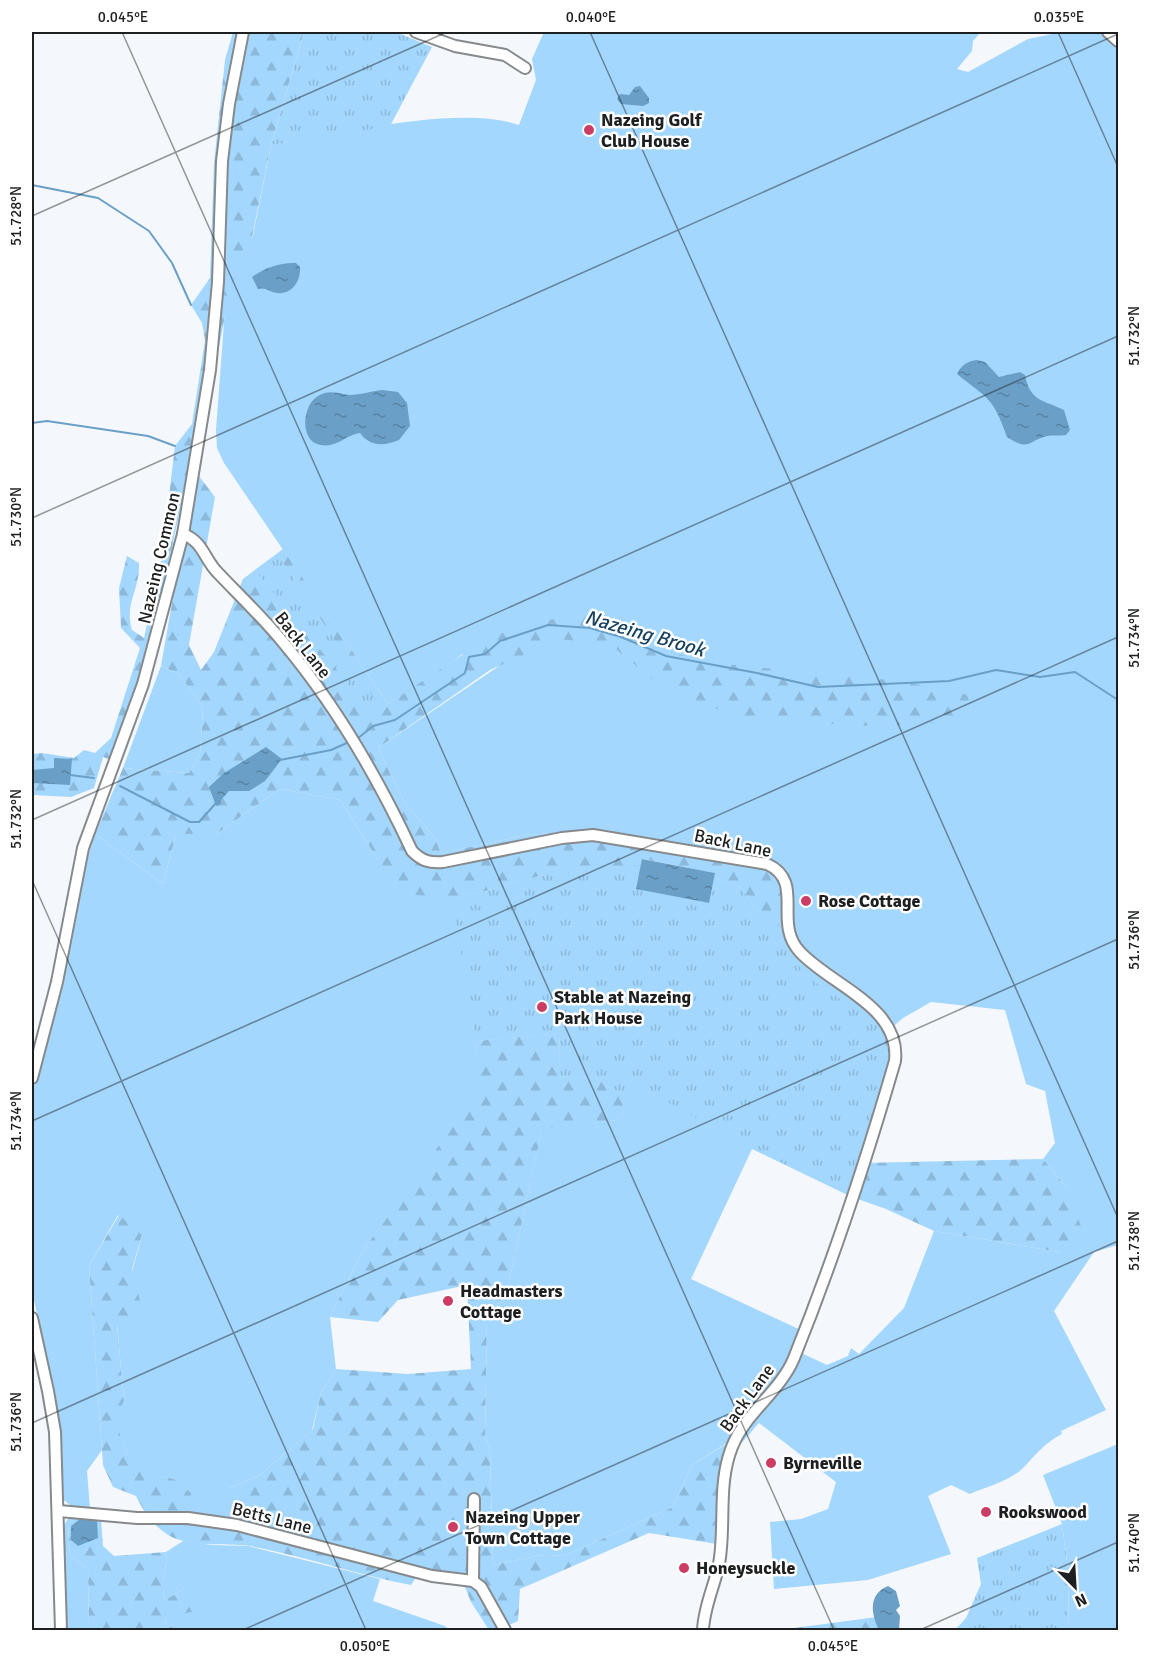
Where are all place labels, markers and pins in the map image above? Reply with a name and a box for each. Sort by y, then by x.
place label: Nazeing Golf Club House [601,109,703,152]
marker: Nazeing Golf Club House [582,123,596,137]
place label: Rose Cottage [818,890,921,912]
marker: Rose Cottage [799,894,813,908]
place label: Stable at Nazeing Park House [554,986,692,1029]
marker: Stable at Nazeing Park House [535,1000,549,1014]
place label: Headmasters Cottage [460,1280,563,1323]
marker: Headmasters Cottage [441,1294,455,1308]
place label: Byrneville [783,1452,862,1474]
marker: Byrneville [764,1456,778,1470]
place label: Rookswood [998,1501,1087,1523]
marker: Rookswood [979,1505,993,1519]
place label: Nazeing Upper Town Cottage [465,1506,581,1549]
marker: Nazeing Upper Town Cottage [446,1520,460,1534]
place label: Honeysuckle [696,1557,795,1579]
marker: Honeysuckle [677,1561,691,1575]

